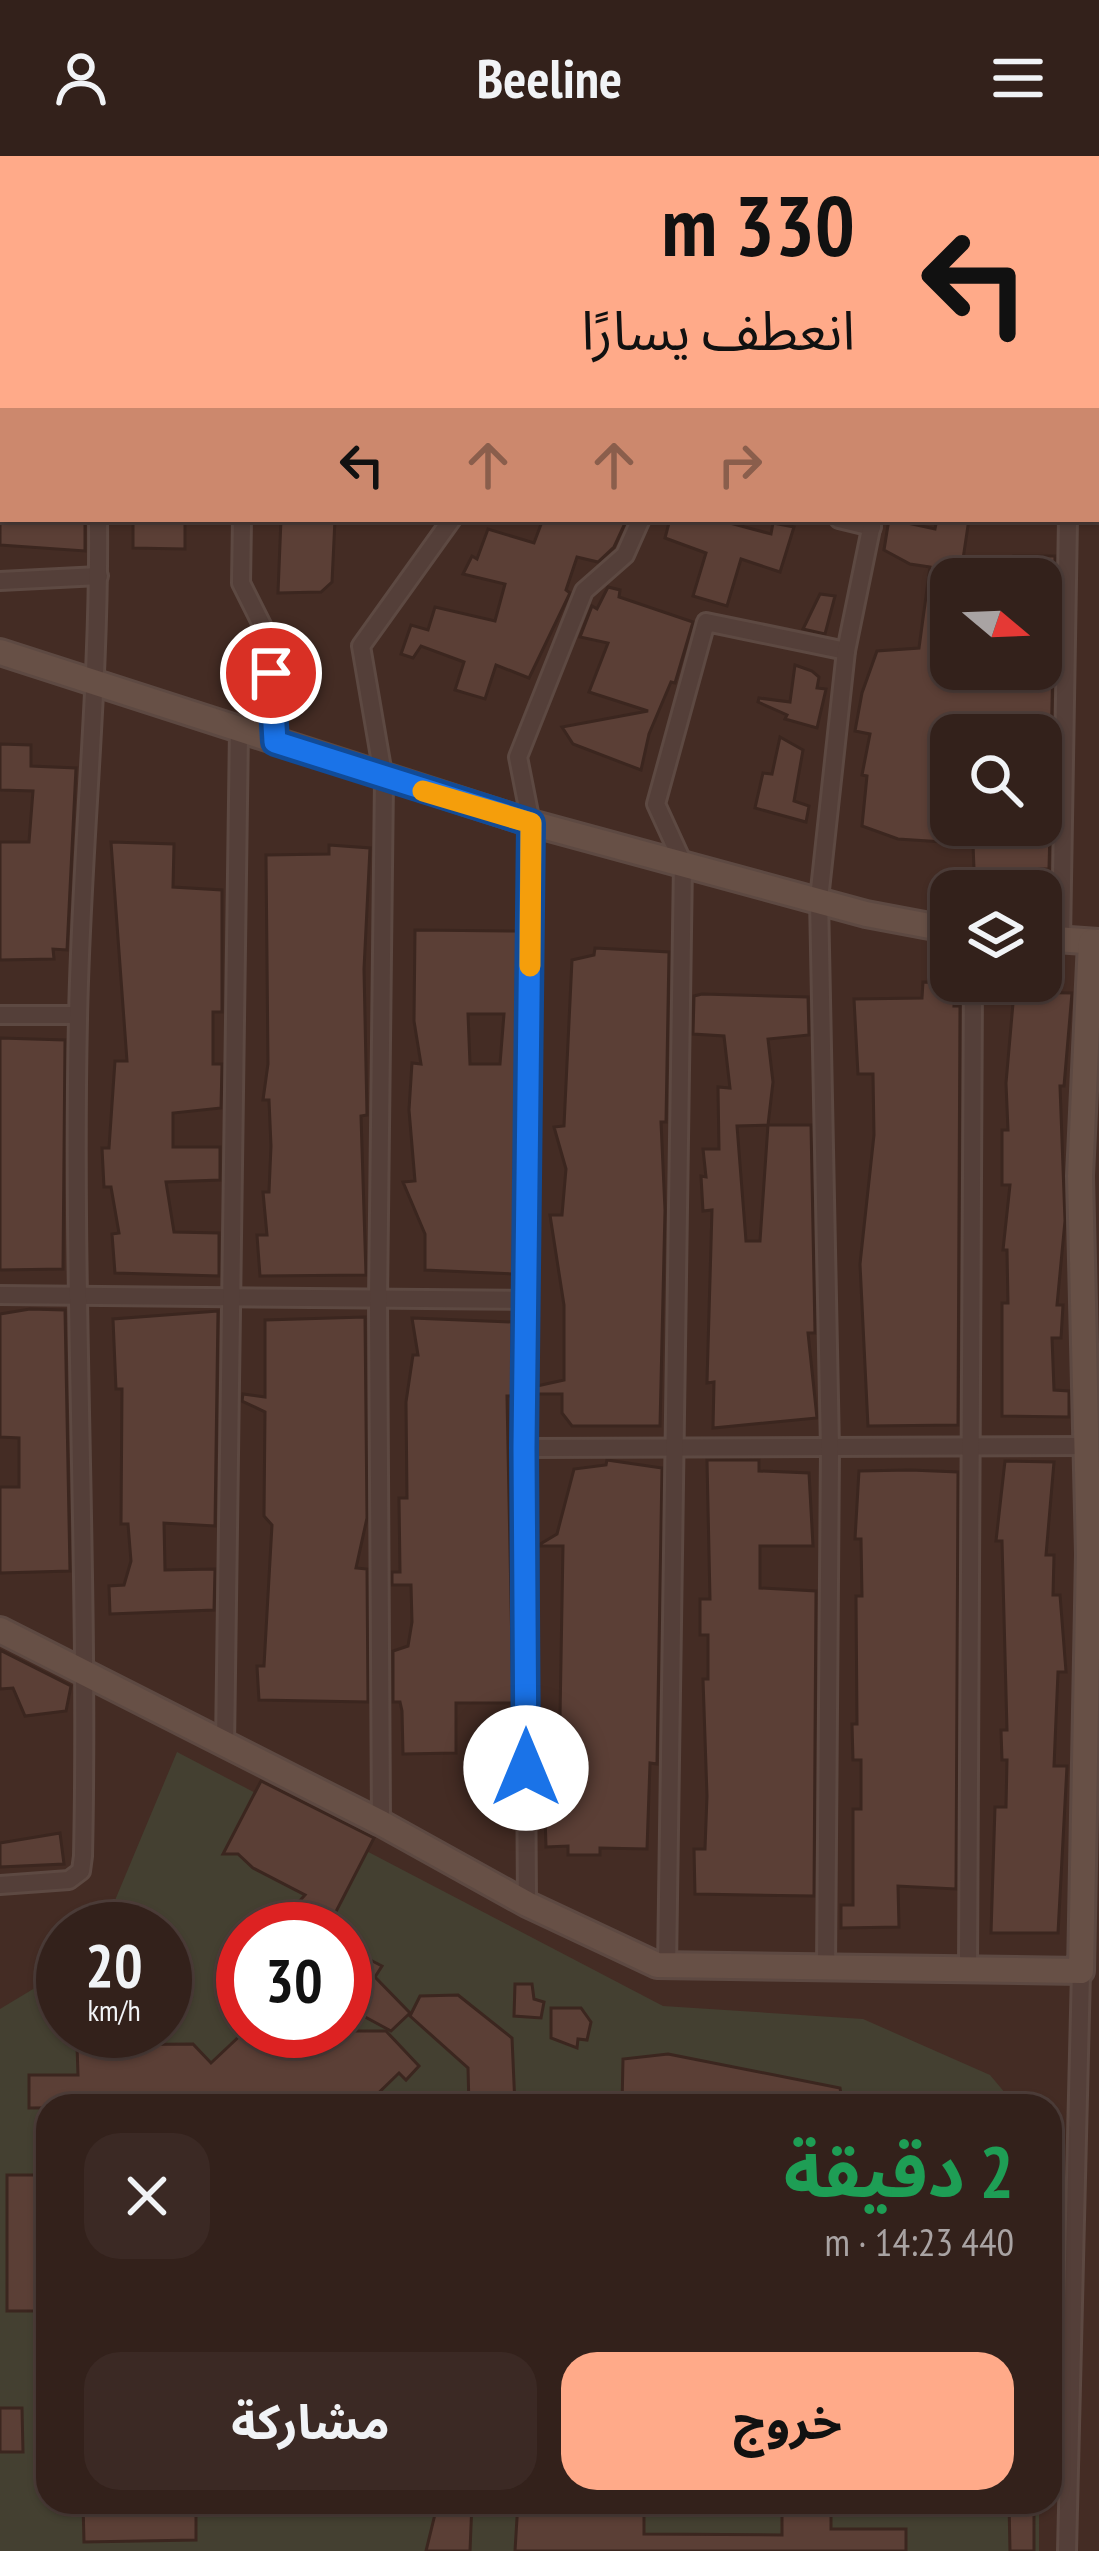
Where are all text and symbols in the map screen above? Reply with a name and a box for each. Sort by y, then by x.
text: Beeline [477,43,622,113]
icon: person [48,45,114,111]
icon: menu [985,45,1051,111]
text: 330 m [662,170,855,279]
icon: left [897,204,1053,360]
text: انعطف يسارًا [581,295,855,365]
icon: left [329,432,395,498]
icon: ahead [455,432,521,498]
icon: ahead [581,432,647,498]
icon: right [707,432,773,498]
north arrow [930,558,1062,690]
map controls [930,558,1062,1002]
pin [220,622,322,724]
icon: arrive [238,640,304,706]
button: search [930,714,1062,846]
button: layers [930,870,1062,1002]
position arrow [463,1705,589,1831]
speed limit sign: 30 [216,1902,372,2058]
text: 20 [85,1926,143,2004]
text: km/h [87,1990,141,2029]
text: 2 دقيقة [784,2124,1014,2217]
button: close [84,2133,210,2259]
text: 440 m · 14:23 [825,2216,1014,2267]
button: مشاركة [84,2352,537,2490]
button: خروج [561,2352,1014,2490]

